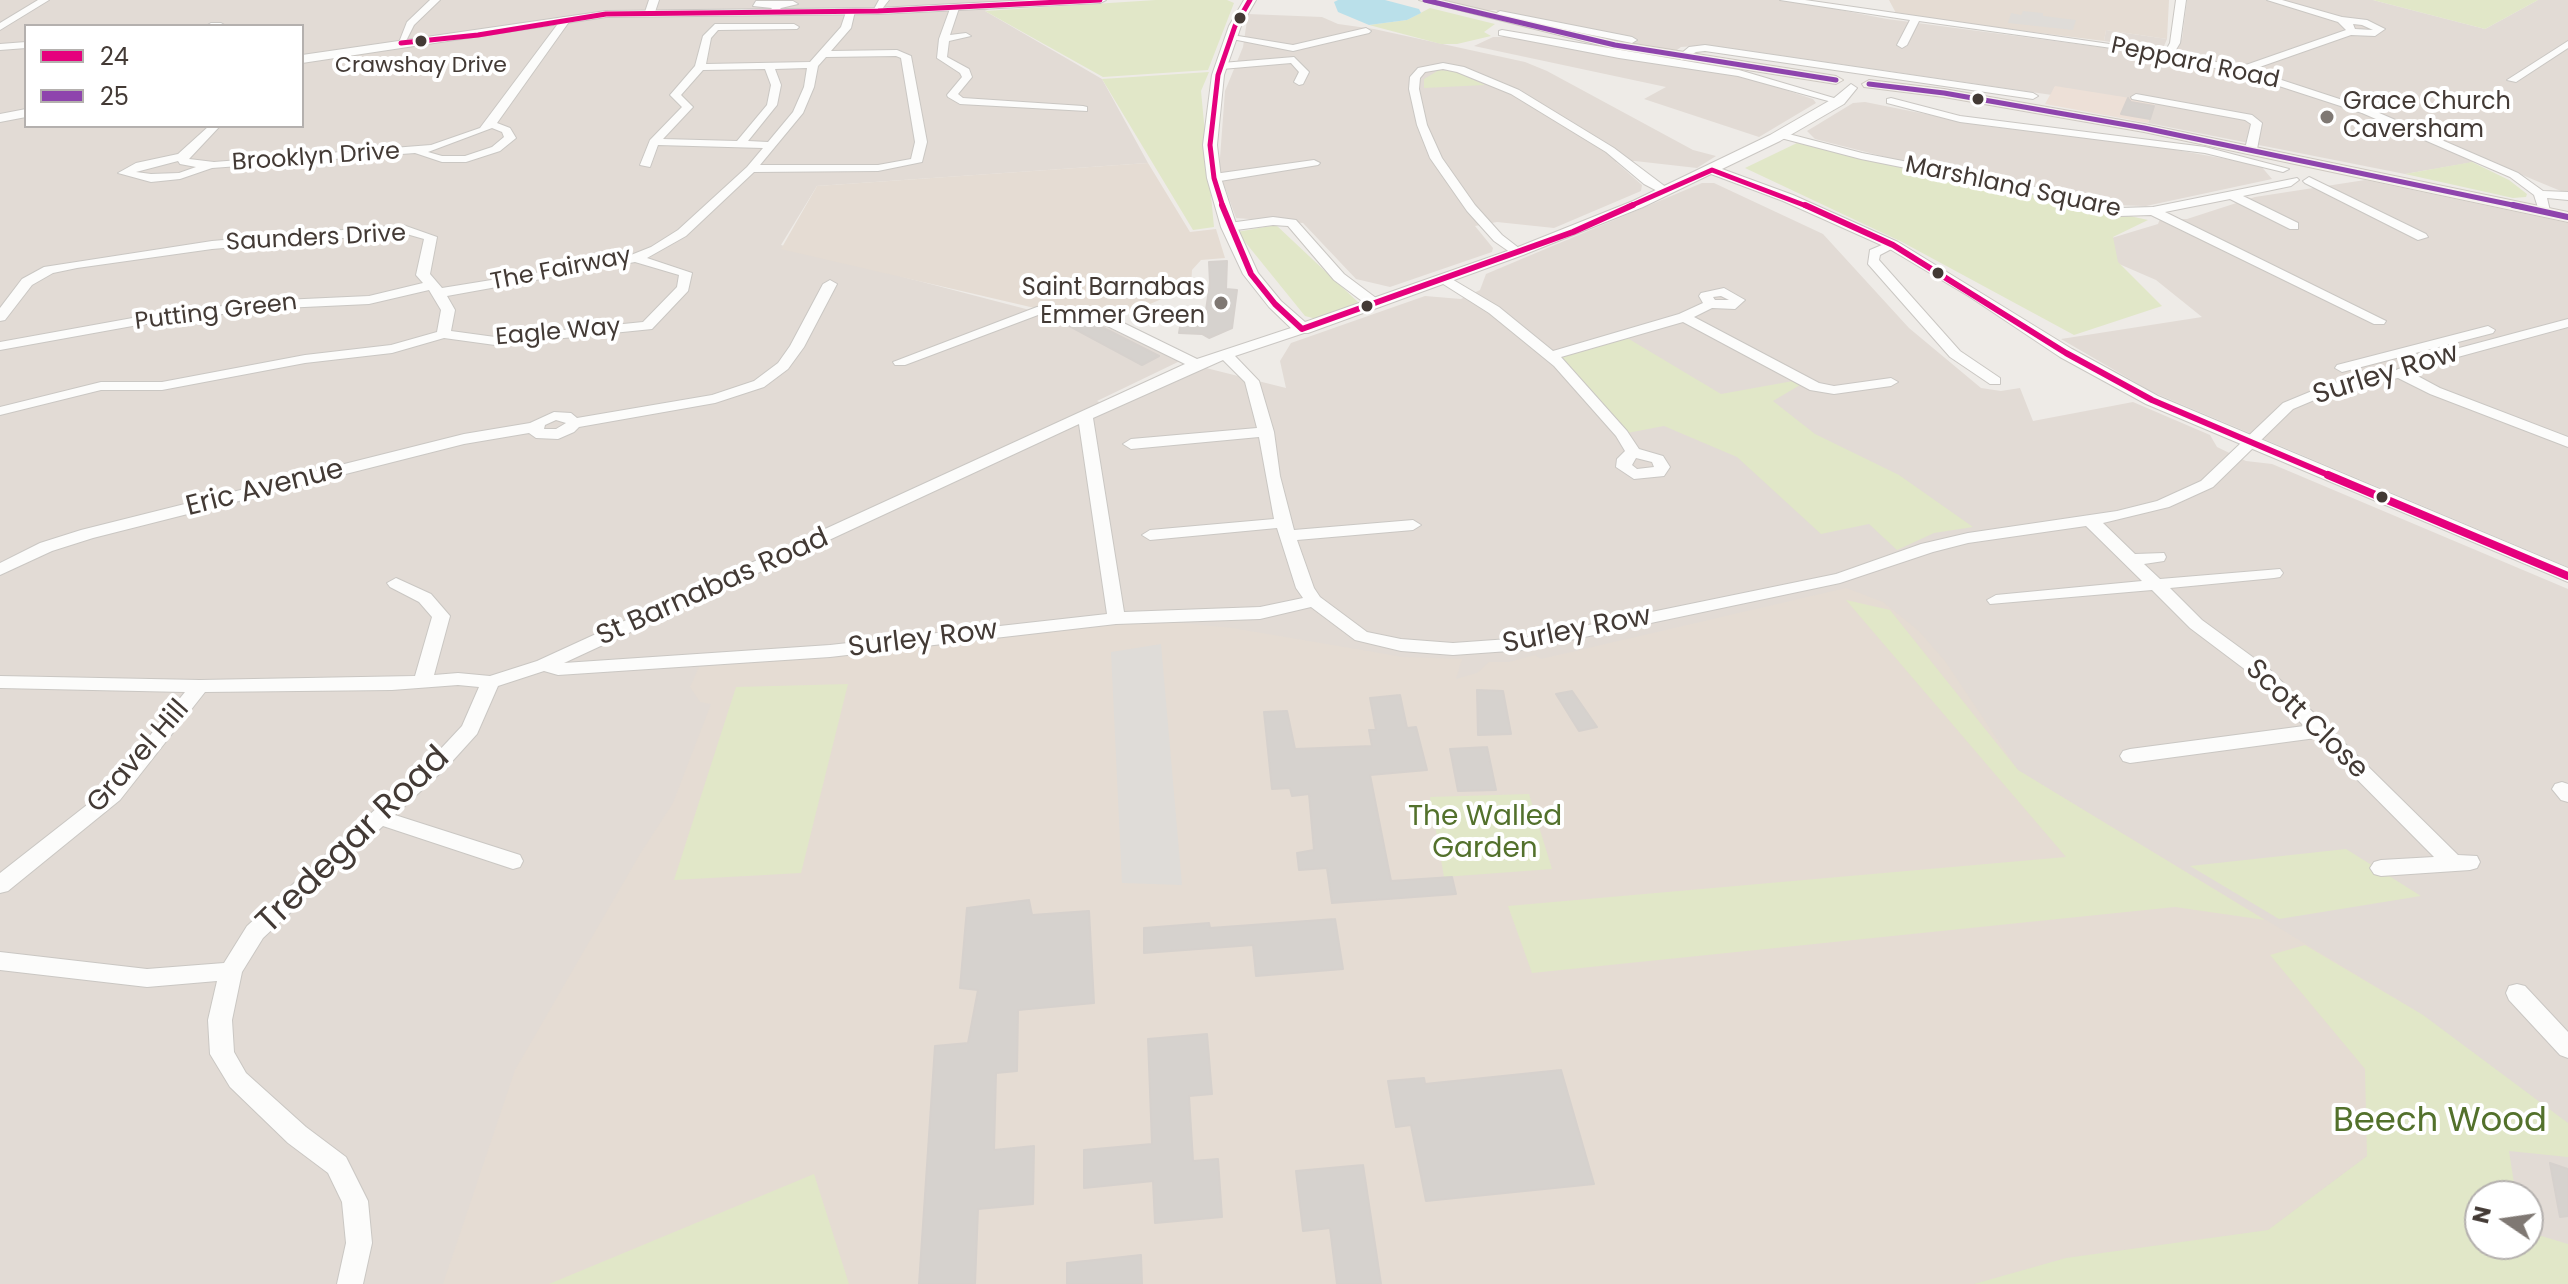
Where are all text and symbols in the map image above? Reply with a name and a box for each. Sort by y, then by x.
unlabelled marker [1232,10,1248,26]
legend [24,24,304,128]
street label: Peppard Road [2108,32,2282,96]
marker: Crawshay Drive [413,33,429,49]
text: 24 [100,40,129,73]
place label: Crawshay Drive [335,53,507,79]
text: 25 [100,80,129,113]
place label: Grace Church Caversham [2343,89,2511,145]
unlabelled marker [1970,91,1986,107]
marker: Grace Church Caversham [2318,108,2336,126]
street label: Brooklyn Drive [231,138,401,178]
street label: Marshland Square [1903,151,2123,225]
street label: Saunders Drive [225,220,407,258]
street label: The Fairway [488,242,634,298]
unlabelled marker [1930,265,1946,281]
place label: Saint Barnabas Emmer Green [1022,275,1205,331]
street label: Putting Green [133,289,299,337]
marker: Saint Barnabas Emmer Green [1212,294,1230,312]
unlabelled marker [1359,298,1375,314]
street label: Eagle Way [494,313,622,353]
street label: Surley Row [2309,337,2463,413]
street label: Eric Avenue [183,453,347,525]
unlabelled marker [2374,489,2390,505]
street label: St Barnabas Road [592,522,834,654]
street label: Surley Row [1500,600,1654,662]
street label: Surley Row [846,614,1000,666]
street label: Scott Close [2238,653,2374,787]
street label: Gravel Hill [81,694,197,820]
street label: Tredegar Road [249,739,459,943]
park label: The Walled Garden [1408,801,1562,867]
park label: Beech Wood [2333,1102,2547,1142]
north arrow [2464,1180,2544,1260]
text: N [2465,1203,2499,1226]

